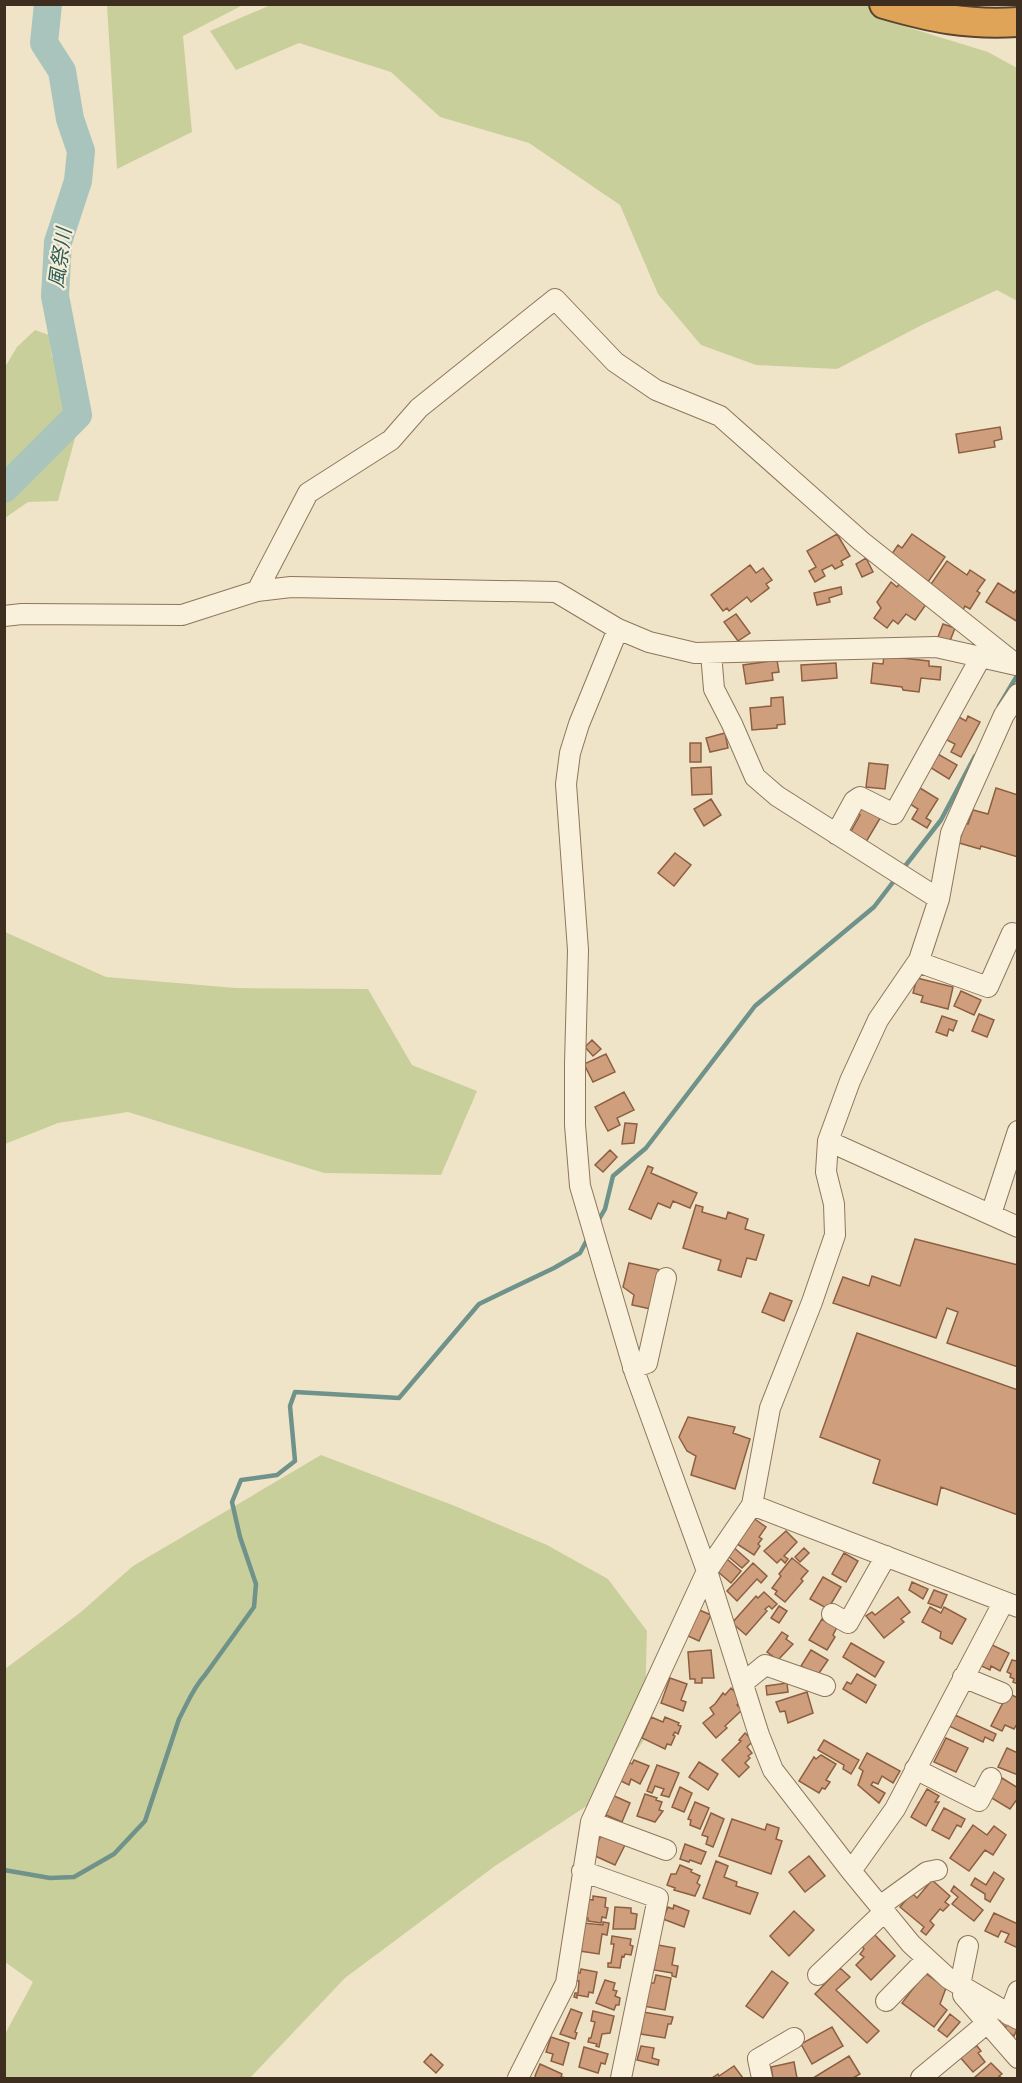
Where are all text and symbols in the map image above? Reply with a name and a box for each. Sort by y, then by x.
water label: 風祭川 [44,225,76,289]

